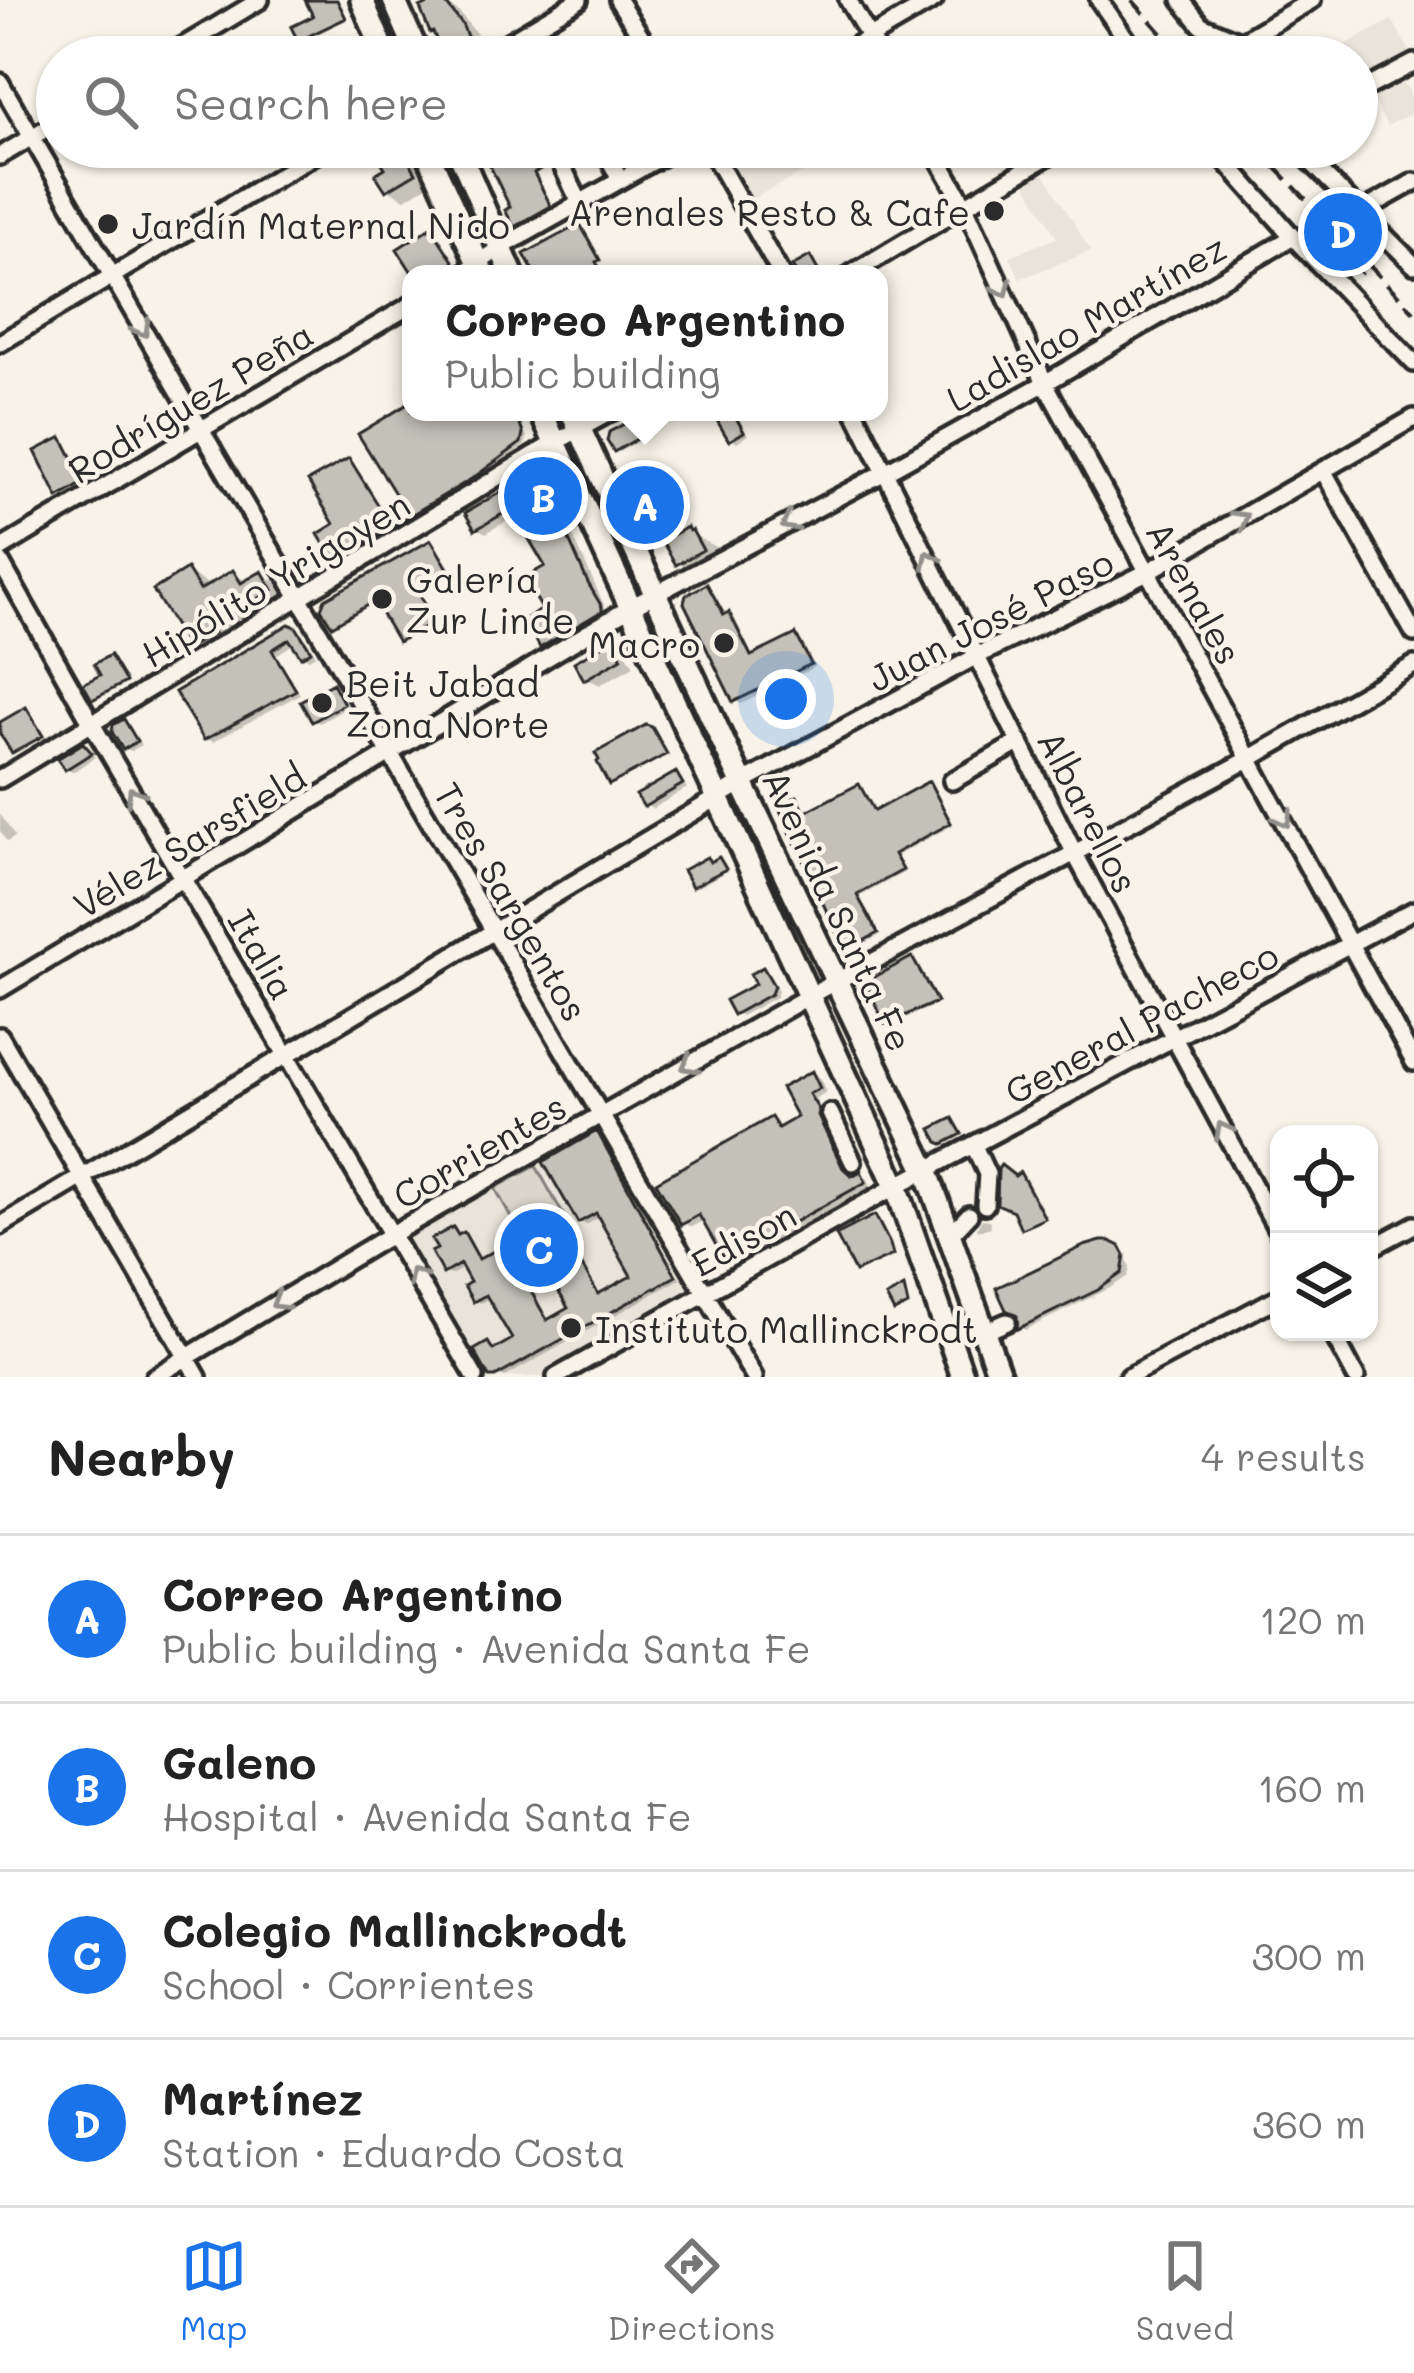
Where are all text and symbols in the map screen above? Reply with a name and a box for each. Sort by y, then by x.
search box [36,36,1378,168]
icon: search [78,69,144,135]
text: Search here [174,73,448,131]
pin: D [1304,187,1382,277]
place label: Arenales Resto & Cafe [569,188,970,235]
marker: Arenales Resto & Cafe [981,198,1007,224]
place label: Jardín Maternal Nido [132,201,510,248]
marker: Jardín Maternal Nido [95,211,121,237]
street label: Ladislao Martínez [938,223,1234,421]
popup [402,265,888,421]
one-way arrow [988,277,1012,298]
text: Correo Argentino [445,289,845,347]
street label: Rodríguez Peña [59,309,321,493]
one-way arrow [128,316,151,338]
text: Public building [445,347,721,398]
pin: B [504,451,582,541]
pin: A [606,460,684,550]
street label: Hipólito Yrigoyen [132,479,418,678]
one-way arrow [781,509,802,532]
one-way arrow [1228,510,1250,533]
street label: Arenales [1137,512,1253,672]
street label: Juan José Paso [859,537,1121,701]
one-way arrow [920,550,944,571]
place label: Galería Zur Linde [406,555,575,643]
marker: Galería Zur Linde [369,586,395,612]
place label: Macro [588,620,700,667]
marker: Macro [711,630,737,656]
place label: Beit Jabad Zona Norte [346,659,550,747]
your location [756,669,816,729]
marker: Beit Jabad Zona Norte [309,690,335,716]
street label: Albarellos [1028,722,1150,900]
street label: Vélez Sarsfield [64,752,314,928]
street label: Avenida Santa Fe [753,762,925,1058]
street label: Tres Sargentos [425,773,599,1029]
one-way arrow [125,786,148,808]
one-way arrow [1269,807,1292,829]
street label: Italia [219,900,307,1008]
street label: General Pacheco [996,930,1286,1114]
one-way arrow [680,1050,702,1073]
street label: Corrientes [384,1082,574,1218]
one-way arrow [1214,1121,1237,1142]
map controls [1270,1125,1378,1341]
button: locate [1270,1125,1378,1233]
street label: Edison [682,1190,804,1286]
pin: C [500,1203,578,1293]
button: layers [1270,1233,1378,1341]
one-way arrow [408,1267,430,1289]
one-way arrow [270,1288,292,1310]
place label: Instituto Mallinckrodt [595,1305,978,1352]
marker: Instituto Mallinckrodt [558,1315,584,1341]
text: Nearby [48,1422,235,1489]
text: 4 results [1201,1430,1366,1481]
text: Correo Argentino [162,1564,563,1622]
text: A [73,1593,101,1644]
text: 120 m [1259,1593,1366,1644]
text: Public building · Avenida Santa Fe [162,1622,811,1673]
text: Galeno [162,1732,316,1790]
text: B [74,1761,100,1812]
text: 160 m [1257,1761,1366,1812]
text: Hospital · Avenida Santa Fe [162,1790,692,1841]
text: Colegio Mallinckrodt [162,1900,627,1958]
text: C [73,1929,101,1980]
text: 300 m [1251,1929,1366,1980]
text: School · Corrientes [162,1958,535,2009]
text: Martínez [162,2068,363,2126]
text: D [73,2097,101,2148]
text: 360 m [1252,2097,1366,2148]
text: Station · Eduardo Costa [162,2126,625,2177]
tab: Map [180,2233,247,2348]
tab: Directions [608,2233,775,2348]
tab: Saved [1136,2233,1234,2348]

